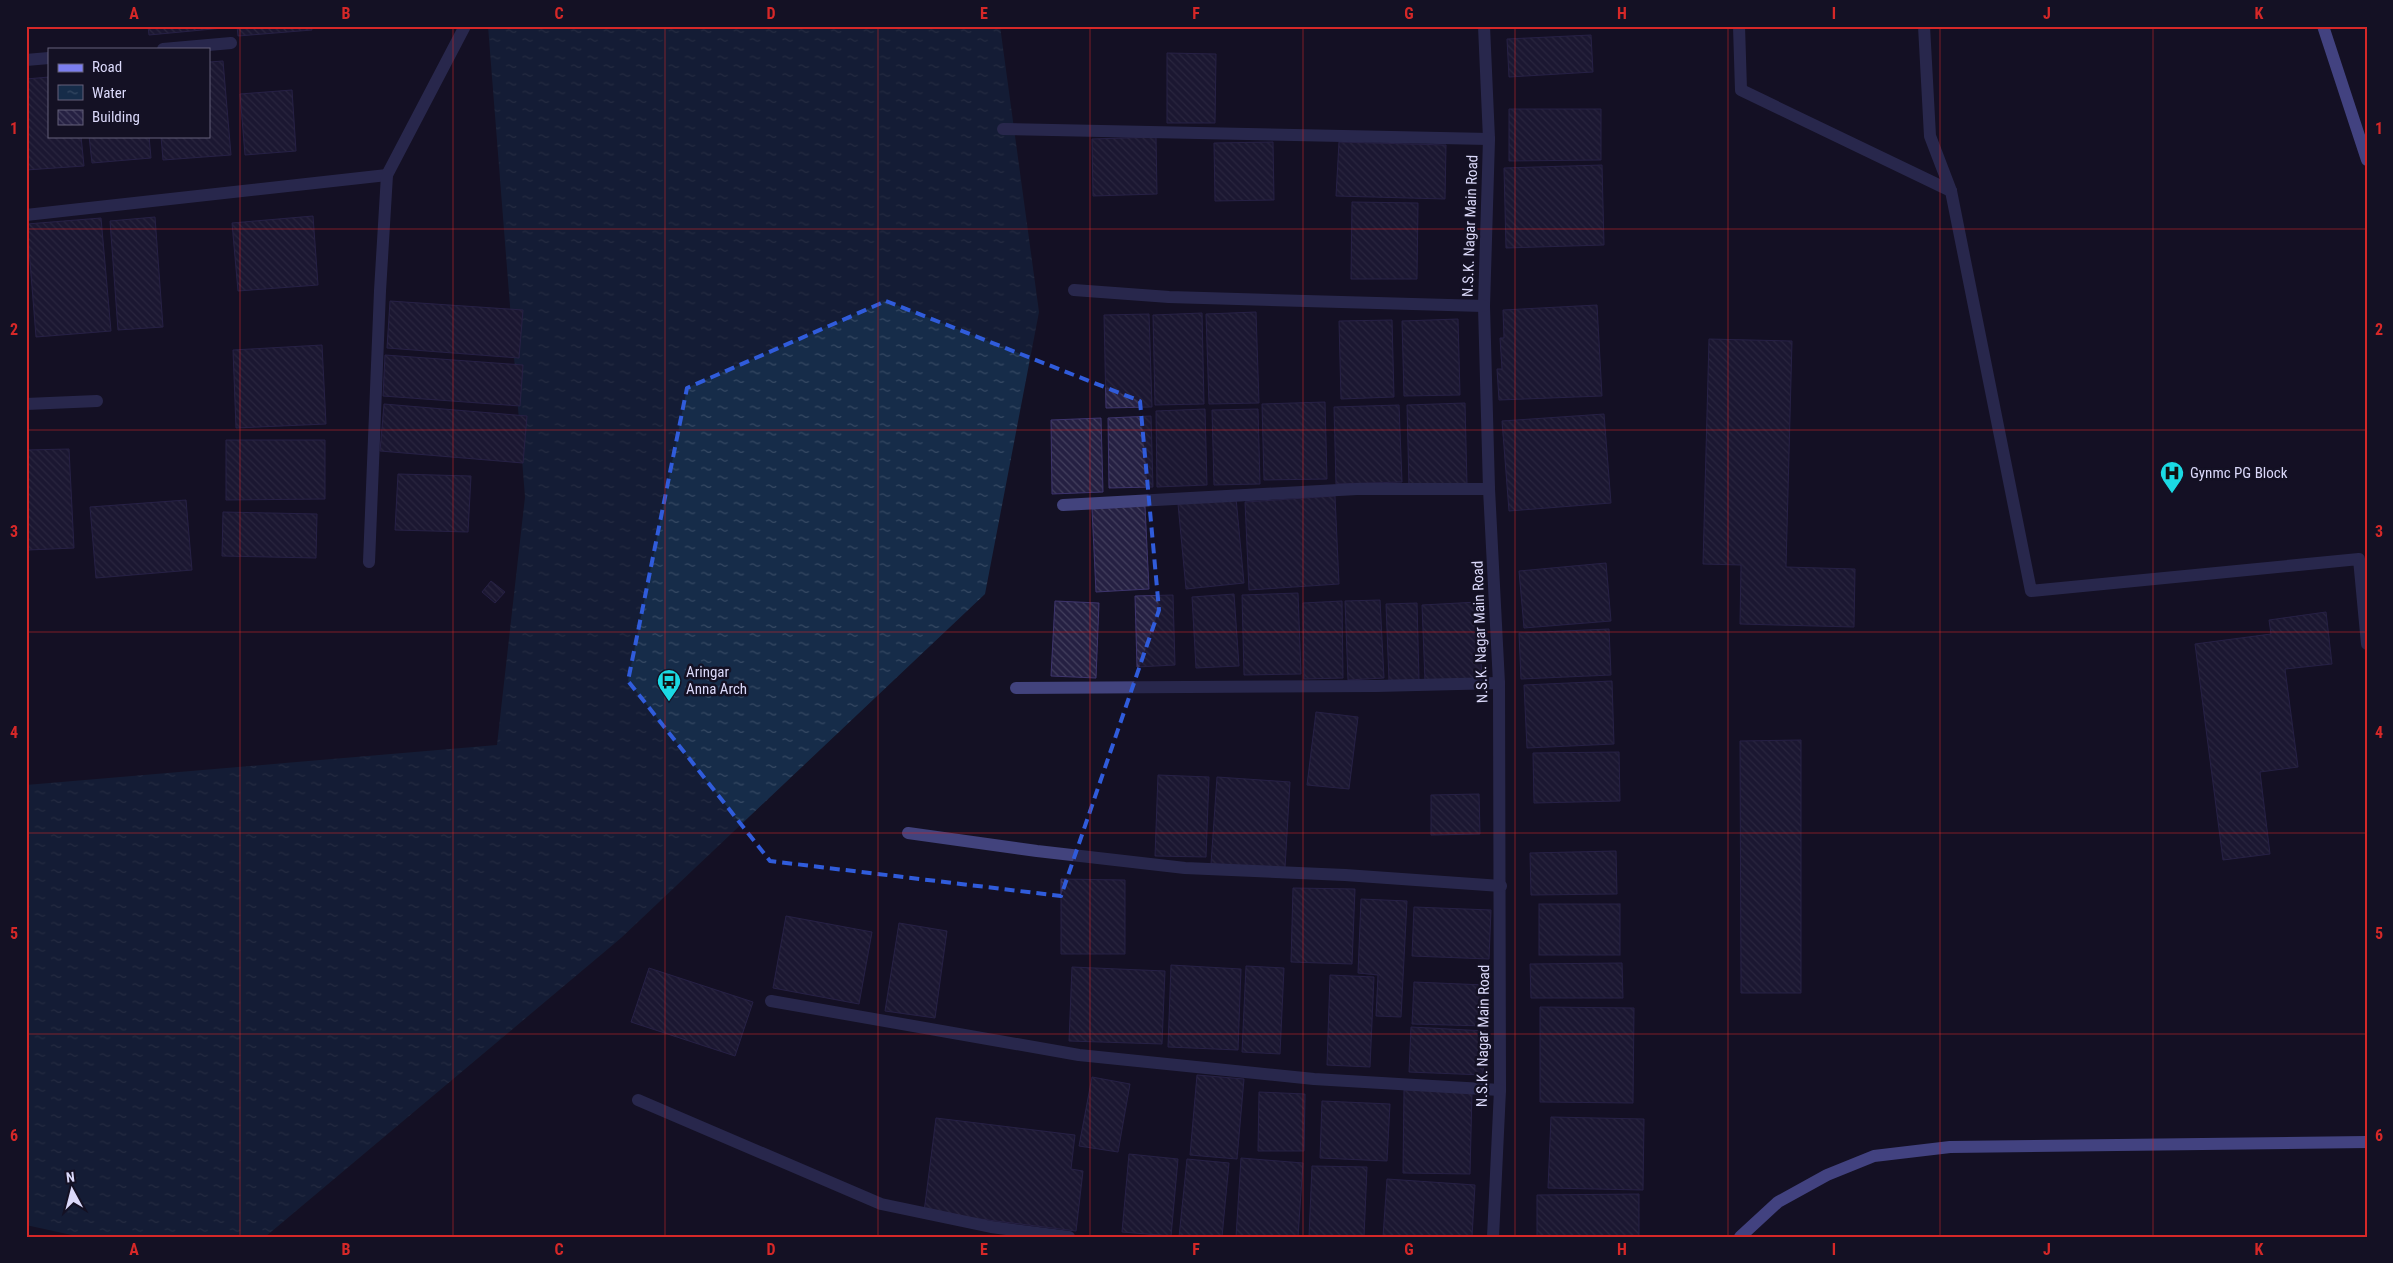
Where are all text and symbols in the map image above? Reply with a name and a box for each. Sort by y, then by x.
text: A [129,4,139,23]
text: B [342,4,351,23]
text: C [554,4,564,23]
text: D [766,4,776,23]
text: E [980,4,988,23]
text: F [1192,4,1200,23]
text: G [1404,4,1414,23]
text: H [1617,4,1627,23]
text: I [1832,4,1836,23]
text: J [2043,4,2051,23]
text: K [2255,4,2264,23]
legend [48,48,210,138]
text: Road [92,58,122,76]
text: Water [92,84,127,102]
text: Building [92,108,140,126]
text: 1 [10,119,18,138]
text: 1 [2375,119,2383,138]
street label: N.S.K. Nagar Main Road [1459,155,1481,297]
text: 2 [10,320,18,339]
text: 2 [2375,320,2383,339]
hospital icon: Gynmc PG Block [2159,460,2185,494]
place label: Gynmc PG Block [2190,464,2288,482]
text: 3 [10,522,18,541]
text: 3 [2375,522,2383,541]
street label: N.S.K. Nagar Main Road [1469,561,1491,703]
place label: Aringar Anna Arch [686,663,747,698]
bus stop icon: Aringar Anna Arch [656,668,682,702]
text: 4 [10,723,18,742]
text: 4 [2375,723,2383,742]
text: 5 [10,924,18,943]
text: 5 [2375,924,2383,943]
street label: N.S.K. Nagar Main Road [1473,965,1493,1107]
text: 6 [10,1126,18,1145]
text: 6 [2375,1126,2383,1145]
north arrow [48,1166,98,1216]
text: N [65,1169,76,1186]
text: A [129,1240,139,1259]
text: B [342,1240,351,1259]
text: C [554,1240,564,1259]
text: D [766,1240,776,1259]
text: E [980,1240,988,1259]
text: F [1192,1240,1200,1259]
text: G [1404,1240,1414,1259]
text: H [1617,1240,1627,1259]
text: I [1832,1240,1836,1259]
text: J [2043,1240,2051,1259]
text: K [2255,1240,2264,1259]

